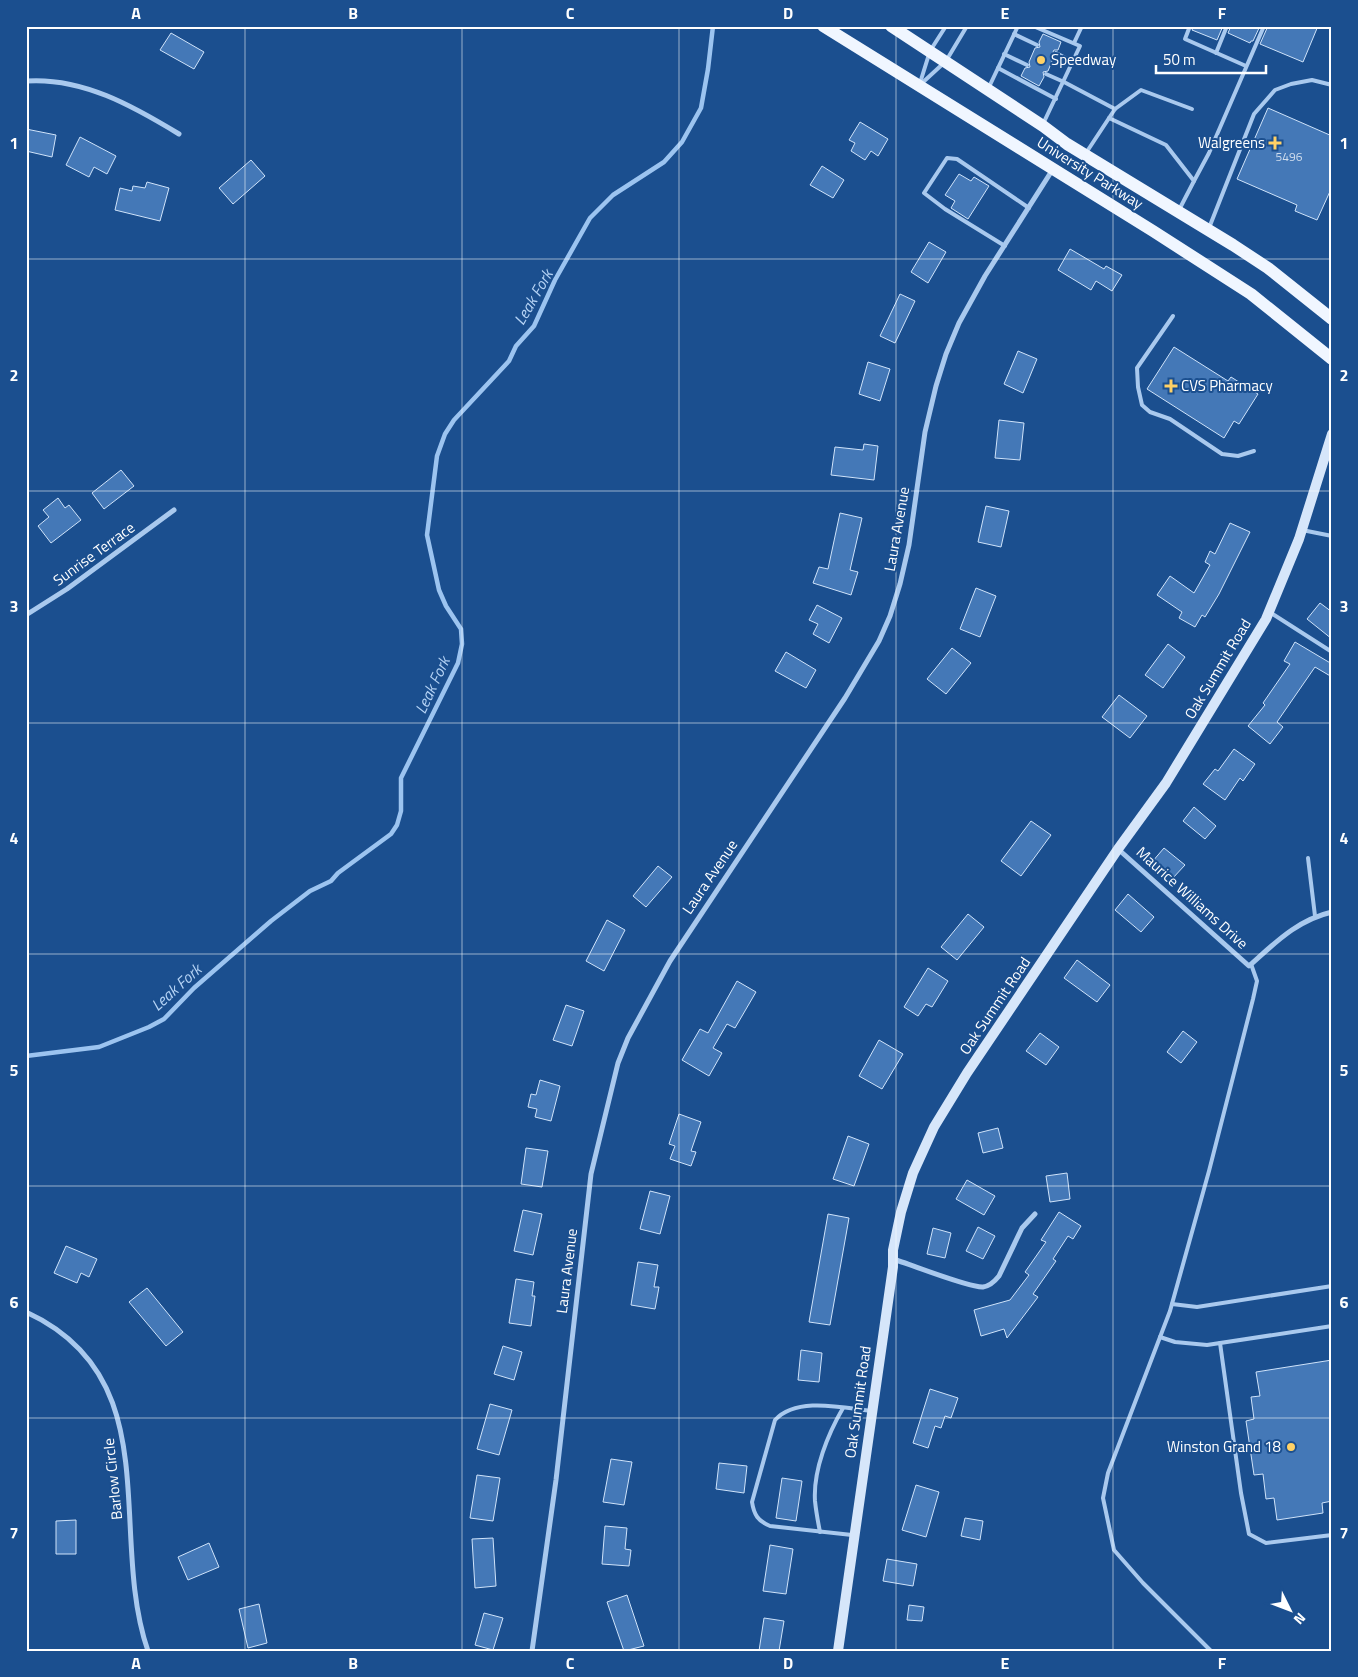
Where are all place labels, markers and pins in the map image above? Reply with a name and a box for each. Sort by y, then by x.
place label: Speedway [1051,48,1116,71]
marker: Speedway [1035,54,1047,66]
place label: Walgreens [1198,131,1265,154]
marker: Walgreens [1269,137,1281,149]
place label: CVS Pharmacy [1181,374,1273,397]
marker: CVS Pharmacy [1165,380,1177,392]
place label: Winston Grand 18 [1167,1435,1281,1458]
marker: Winston Grand 18 [1285,1441,1297,1453]

